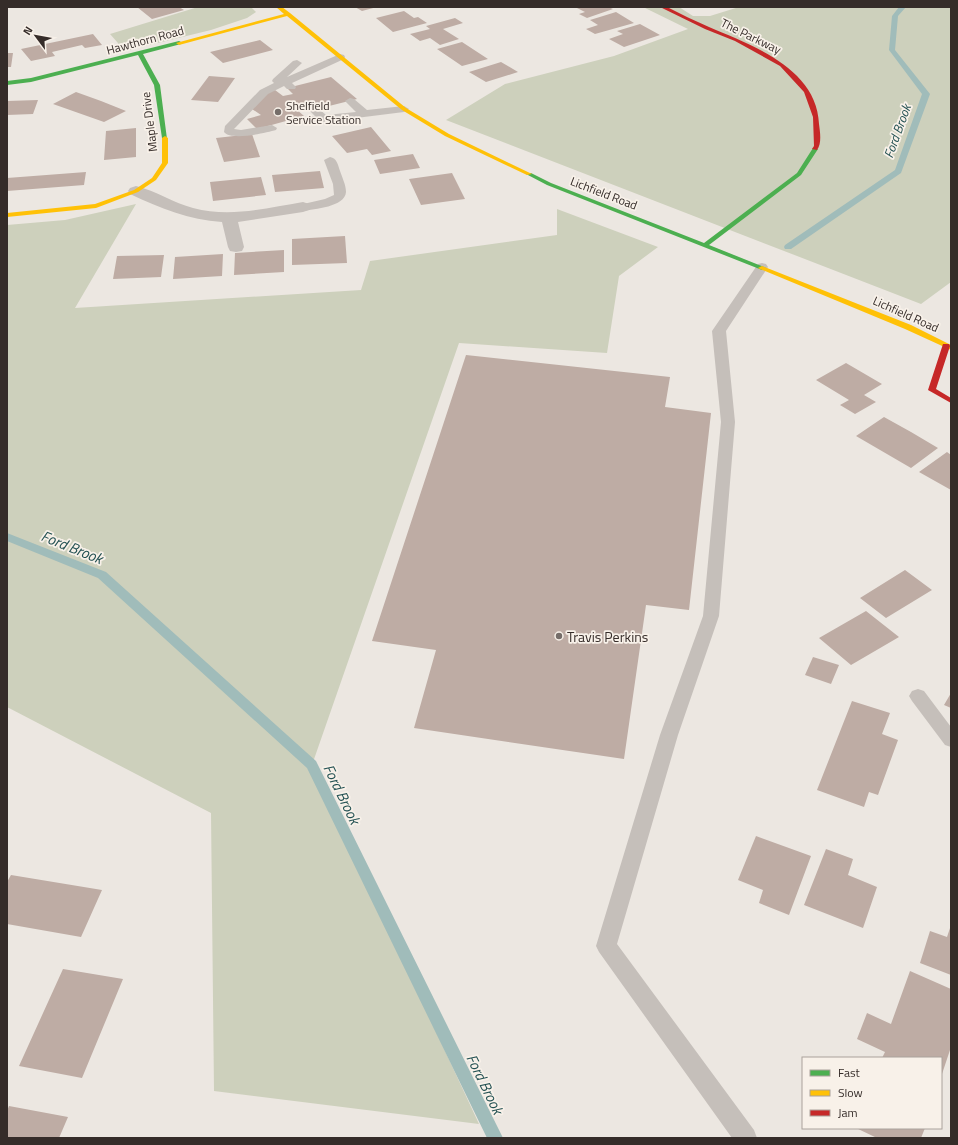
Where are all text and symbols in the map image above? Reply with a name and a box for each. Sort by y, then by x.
street label: The Parkway [718,13,785,59]
north arrow [16,16,56,56]
street label: Hawthorn Road [104,21,186,59]
text: N [19,23,36,38]
street label: Maple Drive [136,91,162,153]
place label: Shelfield Service Station [286,96,361,129]
water label: Ford Brook [878,99,917,161]
marker: Shelfield Service Station [273,107,283,117]
street label: Lichfield Road [568,172,640,214]
street label: Lichfield Road [870,291,942,337]
water label: Ford Brook [38,524,108,571]
place label: Travis Perkins [567,626,648,647]
marker: Travis Perkins [554,631,564,641]
water label: Ford Brook [318,760,367,830]
water label: Ford Brook [461,1050,510,1120]
legend [802,1057,942,1129]
text: Fast [838,1063,861,1082]
text: Slow [838,1083,863,1102]
text: Jam [838,1103,858,1122]

